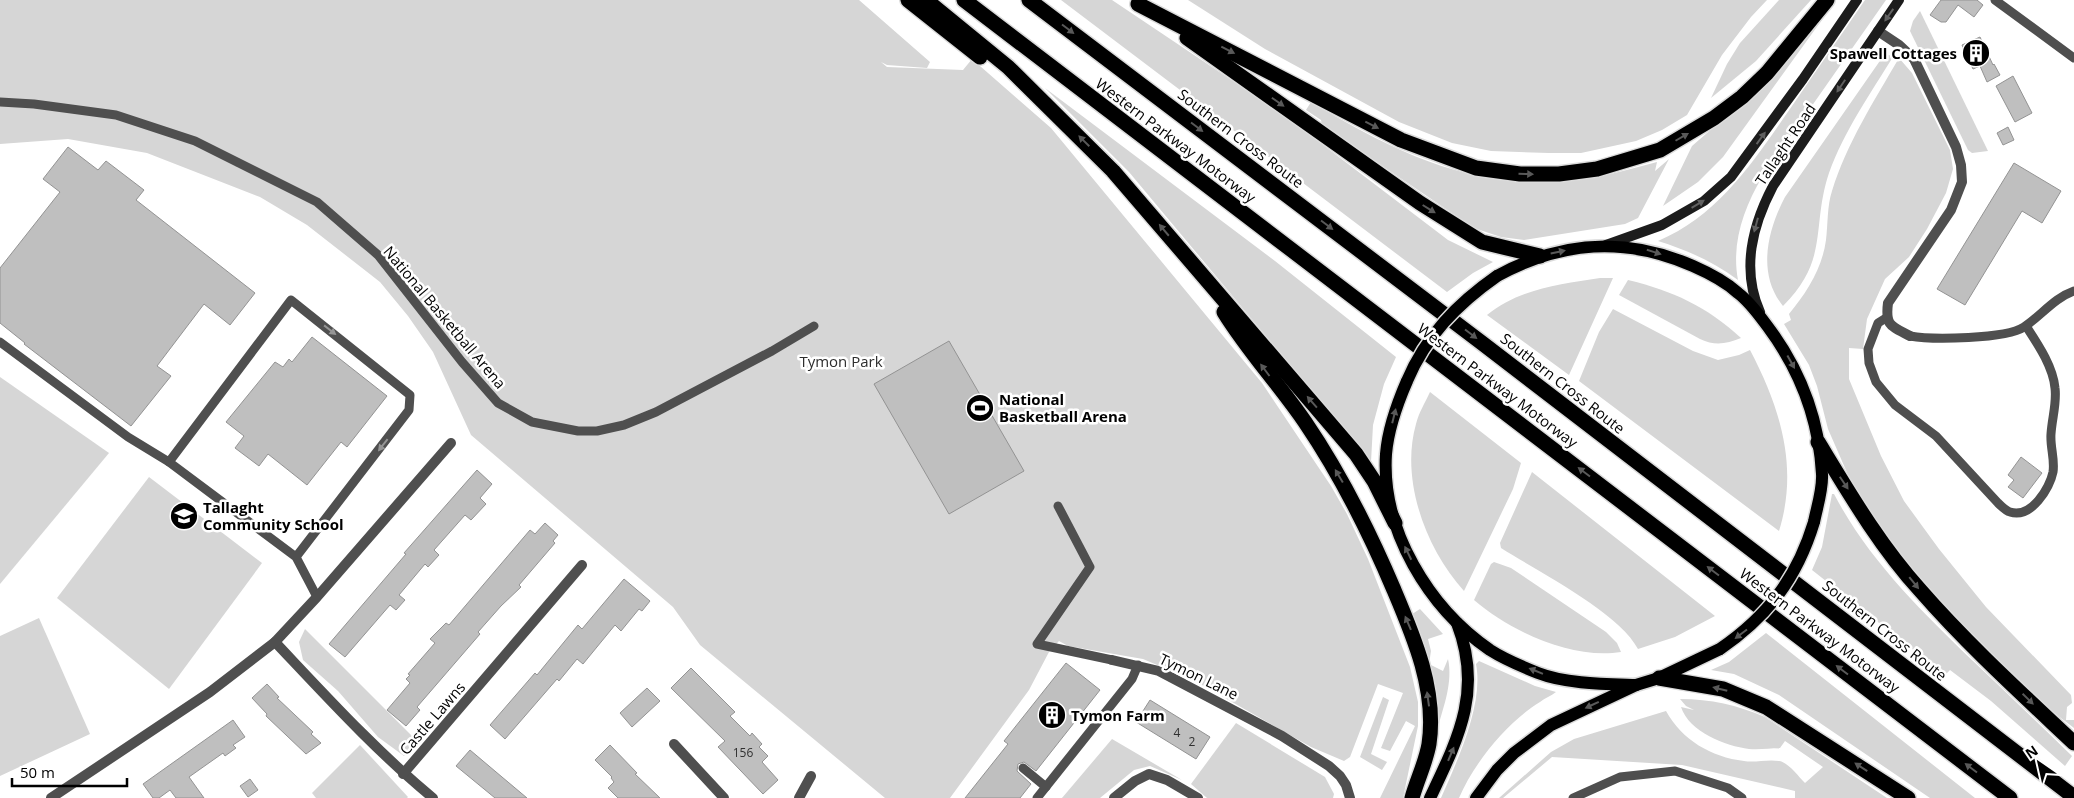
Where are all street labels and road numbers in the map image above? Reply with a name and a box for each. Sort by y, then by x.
street label: Western Parkway Motorway [1092,73,1261,207]
street label: Southern Cross Route [1174,84,1308,192]
street label: Tallaght Road [1750,99,1820,189]
street label: National Basketball Arena [379,241,511,393]
street label: Western Parkway Motorway [1414,318,1583,452]
street label: Southern Cross Route [1497,328,1629,438]
street label: Western Parkway Motorway [1736,563,1905,697]
street label: Southern Cross Route [1819,575,1951,685]
street label: Tymon Lane [1156,648,1242,704]
street label: Castle Lawns [395,677,469,759]

